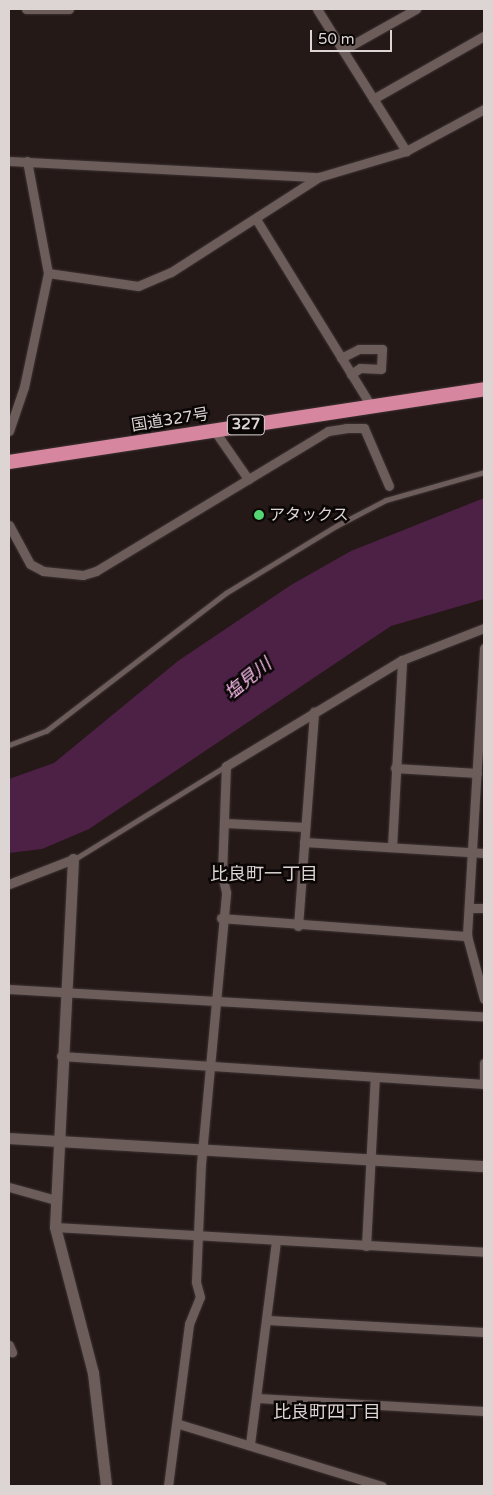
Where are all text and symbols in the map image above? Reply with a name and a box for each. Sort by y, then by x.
scale bar [313,20,396,52]
text: 50 m [318,30,355,48]
street label: 国道327号 [130,404,210,436]
road number: 327 [226,412,266,438]
place label: アタックス [269,505,349,525]
marker: アタックス [253,509,265,521]
water label: 塩見川 [220,654,276,704]
district label: 比良町一丁目 [210,863,318,885]
district label: 比良町四丁目 [273,1401,381,1423]

